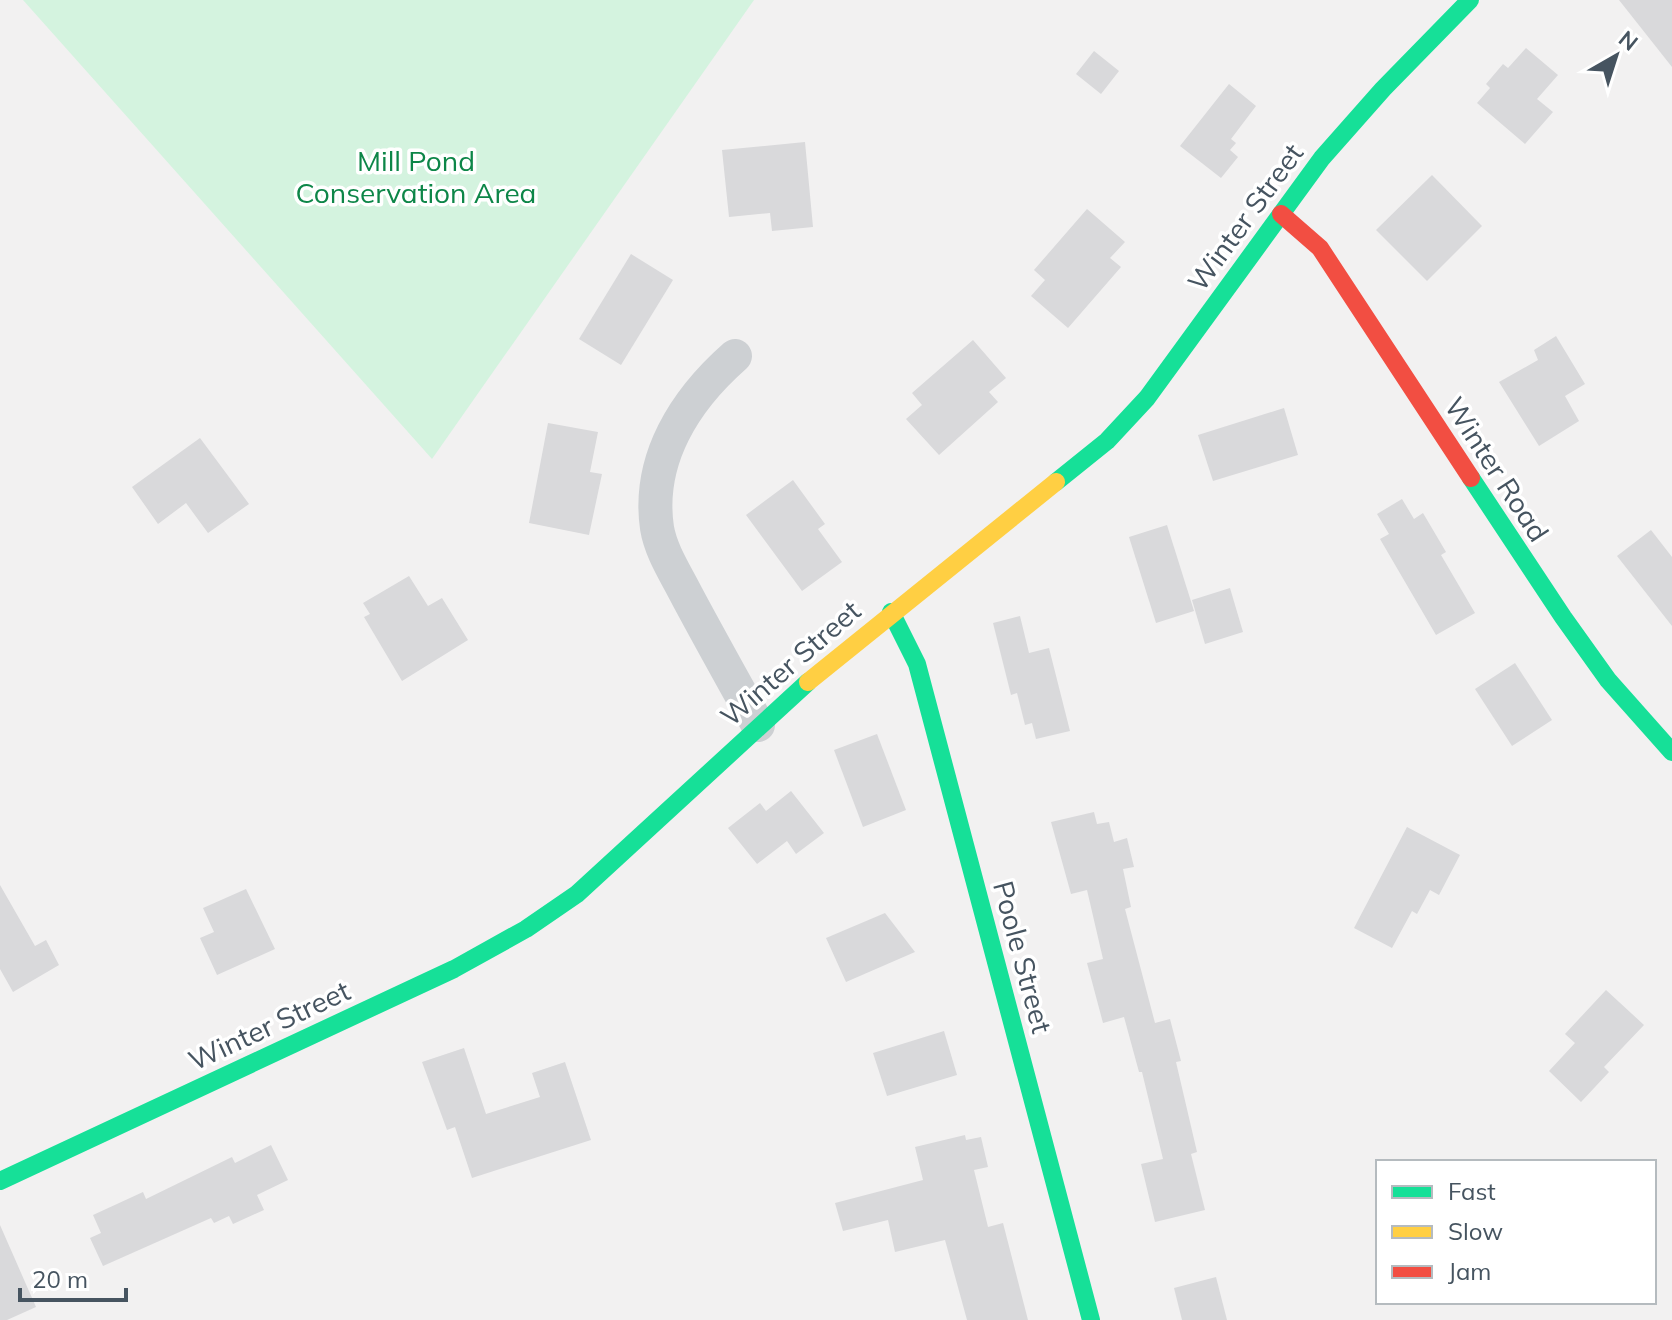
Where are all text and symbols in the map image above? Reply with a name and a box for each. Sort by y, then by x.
north arrow [1576,16,1656,96]
text: N [1613,24,1644,57]
street label: Winter Street [1180,136,1310,298]
park label: Mill Pond Conservation Area [296,143,536,210]
street label: Winter Road [1437,390,1557,548]
street label: Winter Street [713,593,867,733]
street label: Poole Street [986,877,1060,1037]
street label: Winter Street [183,972,355,1078]
legend [1376,1160,1656,1304]
text: Fast [1448,1176,1496,1206]
text: Slow [1448,1216,1503,1246]
scale bar [20,1252,126,1302]
text: Jam [1448,1256,1491,1286]
text: 20 m [32,1264,88,1294]

